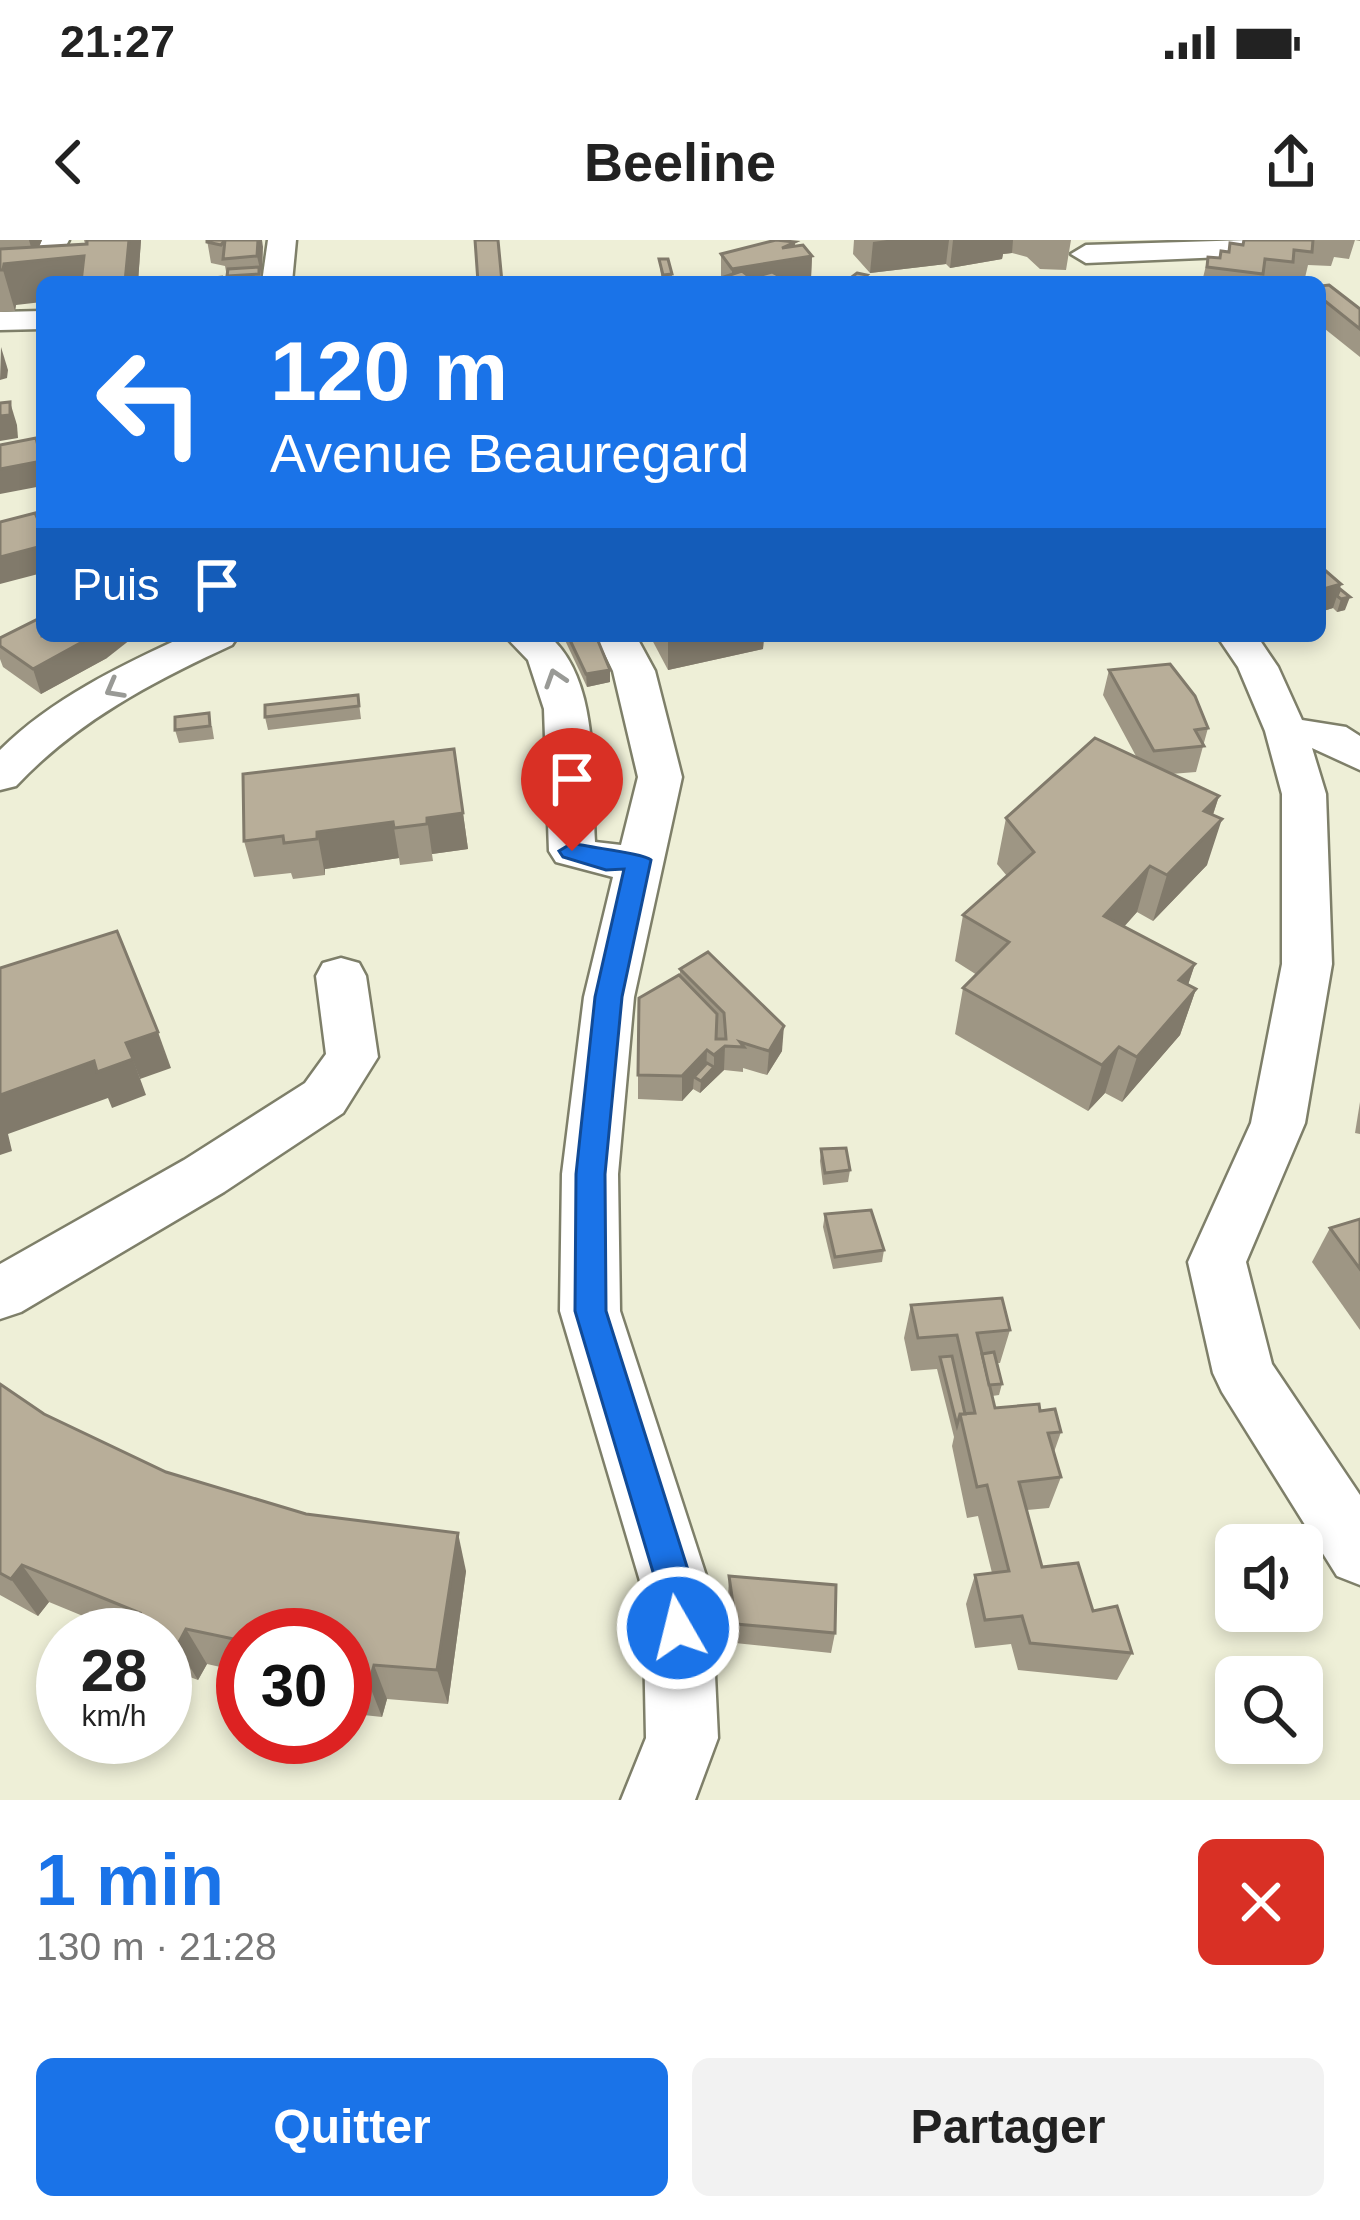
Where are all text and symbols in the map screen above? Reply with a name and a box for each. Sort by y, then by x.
text: 21:27 [60,16,175,67]
icon: back [36,129,102,195]
icon: share [1258,129,1324,195]
text: Beeline [584,132,776,192]
icon: left [72,324,228,480]
text: 120 m [270,324,508,418]
text: Avenue Beauregard [270,423,749,483]
icon: arrive [184,552,250,618]
text: Puis [72,559,160,610]
one-way arrow [544,668,569,689]
one-way arrow [105,675,127,698]
pin [521,728,623,851]
icon: arrive [539,746,605,812]
map controls [1215,1524,1323,1764]
button: sound [1215,1524,1323,1632]
position arrow [615,1565,741,1691]
speed limit sign: 30 [216,1608,372,1764]
text: 28 [81,1637,147,1704]
button: search [1215,1656,1323,1764]
text: km/h [81,1699,147,1732]
button: close [1198,1839,1324,1965]
text: 1 min [36,1840,224,1920]
text: 130 m · 21:28 [36,1925,277,1968]
button: Quitter [36,2058,668,2196]
button: Partager [692,2058,1324,2196]

